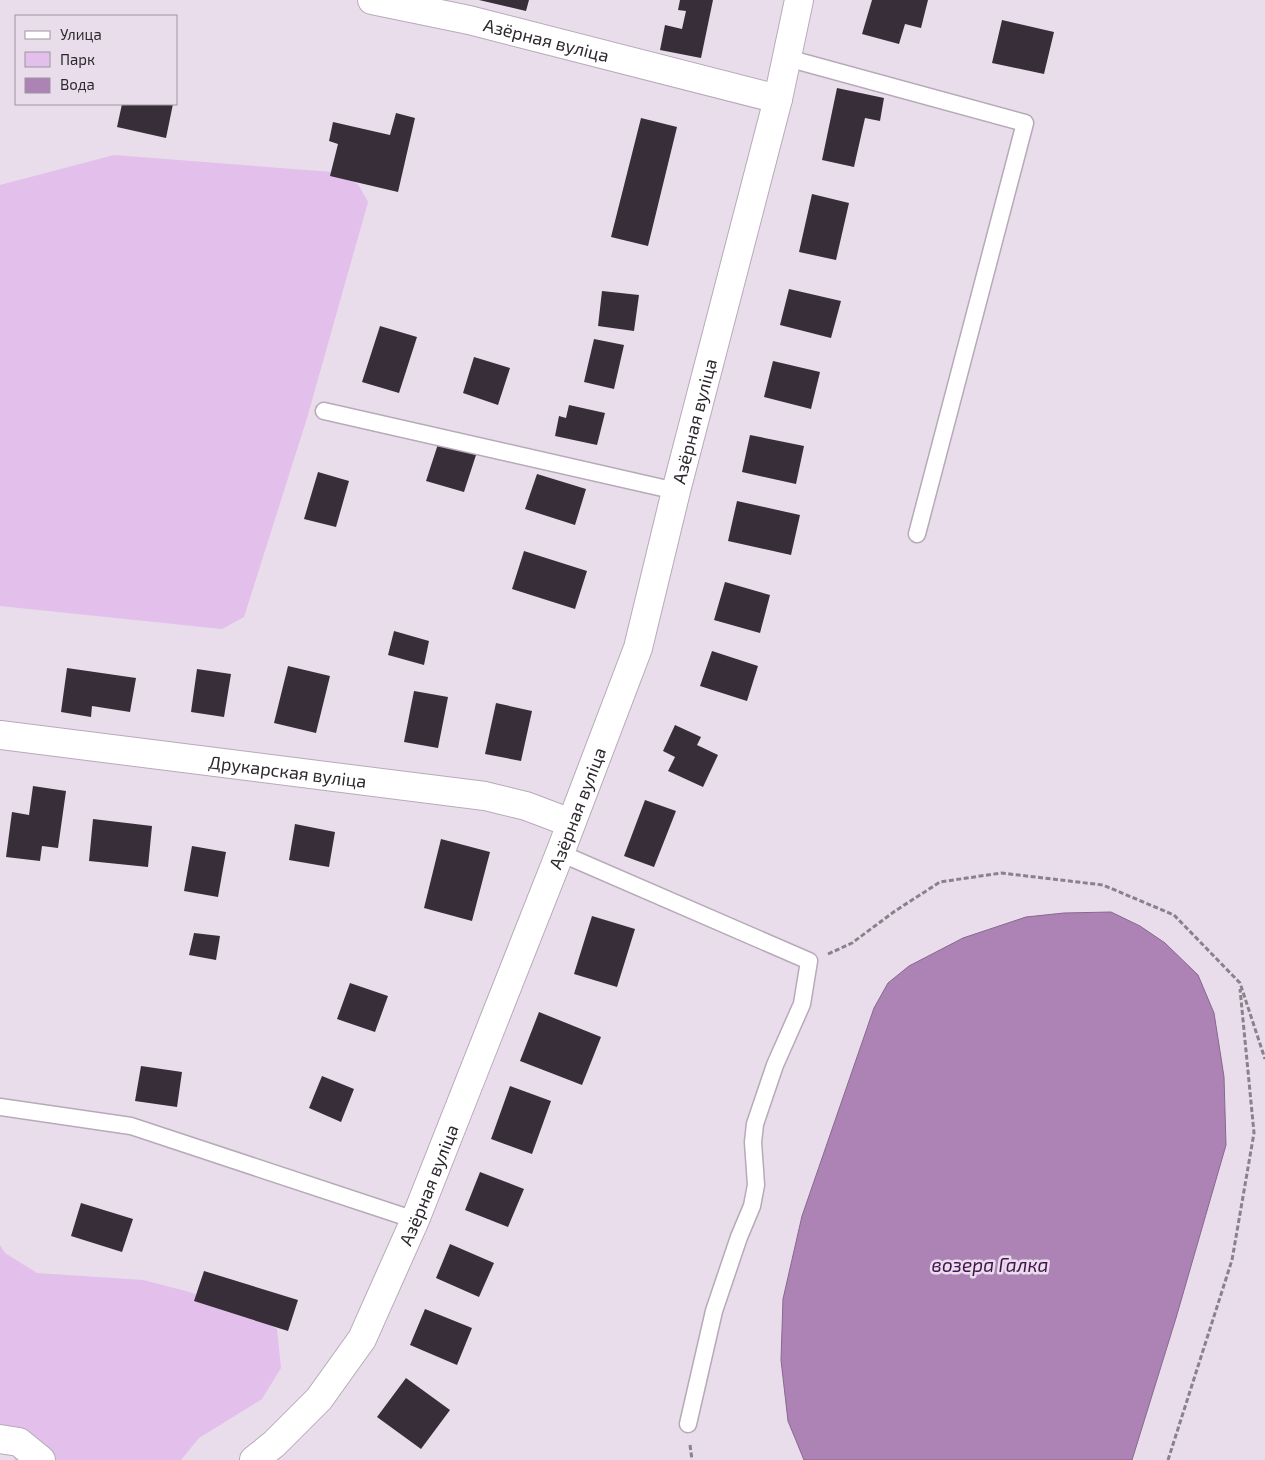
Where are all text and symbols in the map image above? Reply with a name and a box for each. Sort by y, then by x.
street label: Азёрная вуліца [481,13,612,66]
legend [15,15,178,105]
text: Улица [60,25,102,43]
text: Парк [60,50,95,68]
text: Вода [60,75,95,93]
street label: Азёрная вуліца [667,356,721,486]
street label: Азёрная вуліца [544,744,610,872]
street label: Друкарская вуліца [208,750,368,792]
street label: Азёрная вуліца [394,1121,463,1249]
water label: возера Галка [932,1253,1048,1276]

